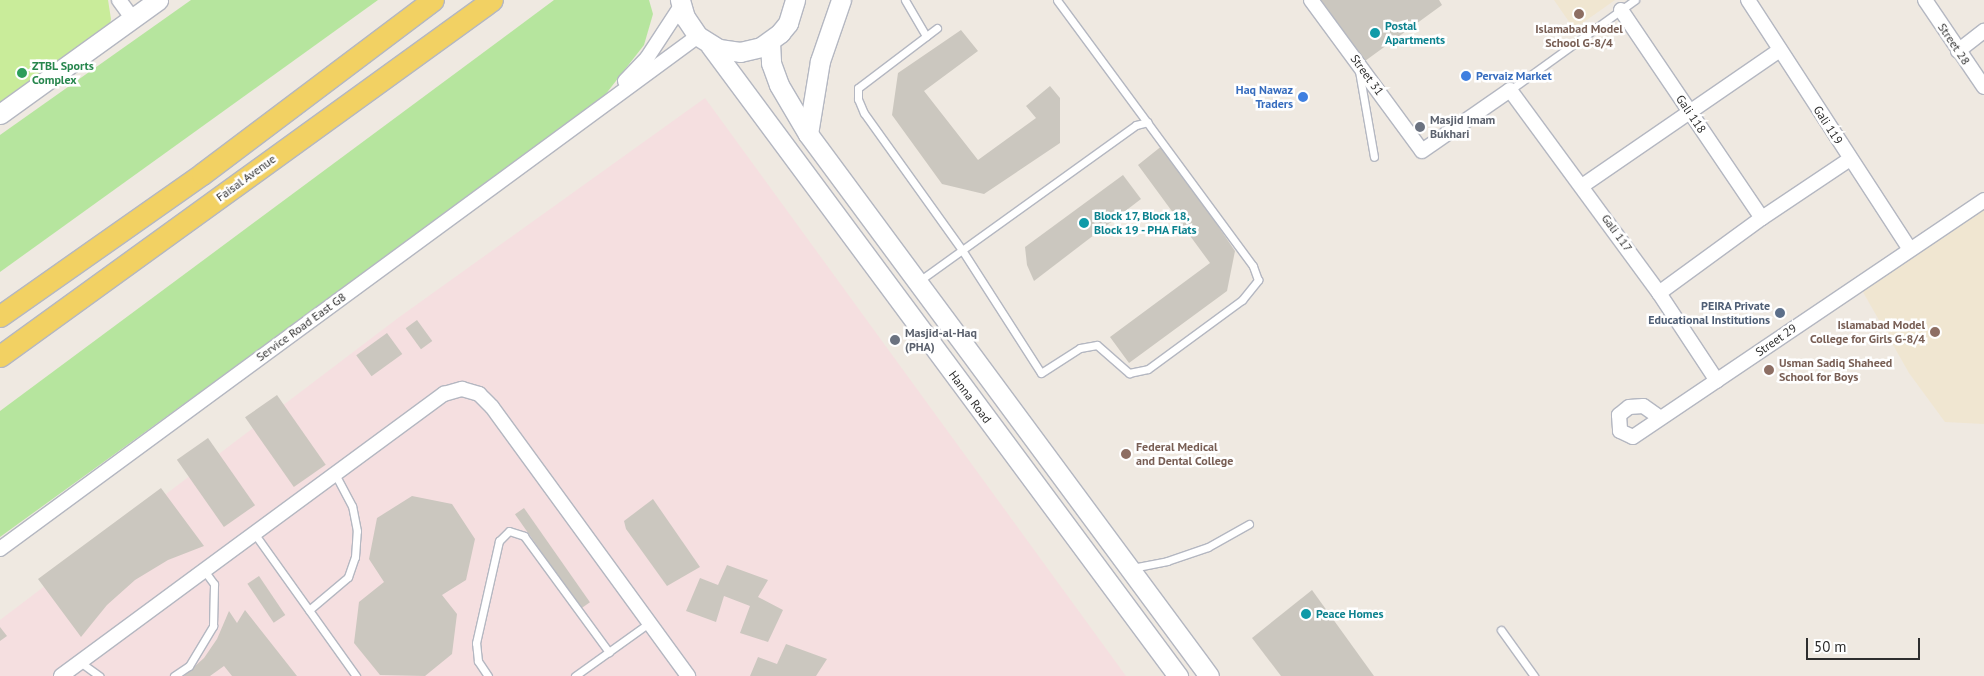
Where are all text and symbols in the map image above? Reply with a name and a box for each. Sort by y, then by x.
marker: Islamabad Model School G-8/4 [1573,8,1585,20]
place label: Postal Apartments [1385,19,1445,47]
street label: Street 28 [1935,21,1973,67]
place label: Islamabad Model School G-8/4 [1535,22,1623,50]
marker: Postal Apartments [1369,27,1381,39]
street label: Street 31 [1347,52,1387,98]
place label: ZTBL Sports Complex [32,59,94,87]
marker: ZTBL Sports Complex [16,67,28,79]
place label: Pervaiz Market [1476,69,1552,83]
marker: Pervaiz Market [1460,70,1472,82]
place label: Haq Nawaz Traders [1236,83,1293,111]
marker: Haq Nawaz Traders [1297,91,1309,103]
street label: Gali 118 [1673,92,1709,136]
street label: Gali 119 [1810,103,1846,147]
place label: Masjid Imam Bukhari [1430,113,1495,141]
marker: Masjid Imam Bukhari [1414,121,1426,133]
street label: Faisal Avenue [213,151,279,205]
place label: Block 17, Block 18, Block 19 - PHA Flats [1094,209,1199,237]
street label: Gali 117 [1599,211,1635,255]
marker: Block 17, Block 18, Block 19 - PHA Flats [1078,217,1090,229]
street label: Service Road East G8 [253,290,349,364]
place label: PEIRA Private Educational Institutions [1648,299,1770,327]
marker: PEIRA Private Educational Institutions [1774,307,1786,319]
place label: Islamabad Model College for Girls G-8/4 [1810,318,1925,346]
street label: Street 29 [1753,321,1799,359]
place label: Masjid-al-Haq (PHA) [905,326,977,354]
marker: Islamabad Model College for Girls G-8/4 [1929,326,1941,338]
marker: Masjid-al-Haq (PHA) [889,334,901,346]
place label: Usman Sadiq Shaheed School for Boys [1779,356,1892,384]
marker: Usman Sadiq Shaheed School for Boys [1763,364,1775,376]
street label: Hanna Road [946,368,994,426]
place label: Federal Medical and Dental College [1136,440,1233,468]
marker: Federal Medical and Dental College [1120,448,1132,460]
place label: Peace Homes [1316,607,1384,621]
marker: Peace Homes [1300,608,1312,620]
scale bar [1809,628,1923,660]
text: 50 m [1814,637,1847,656]

